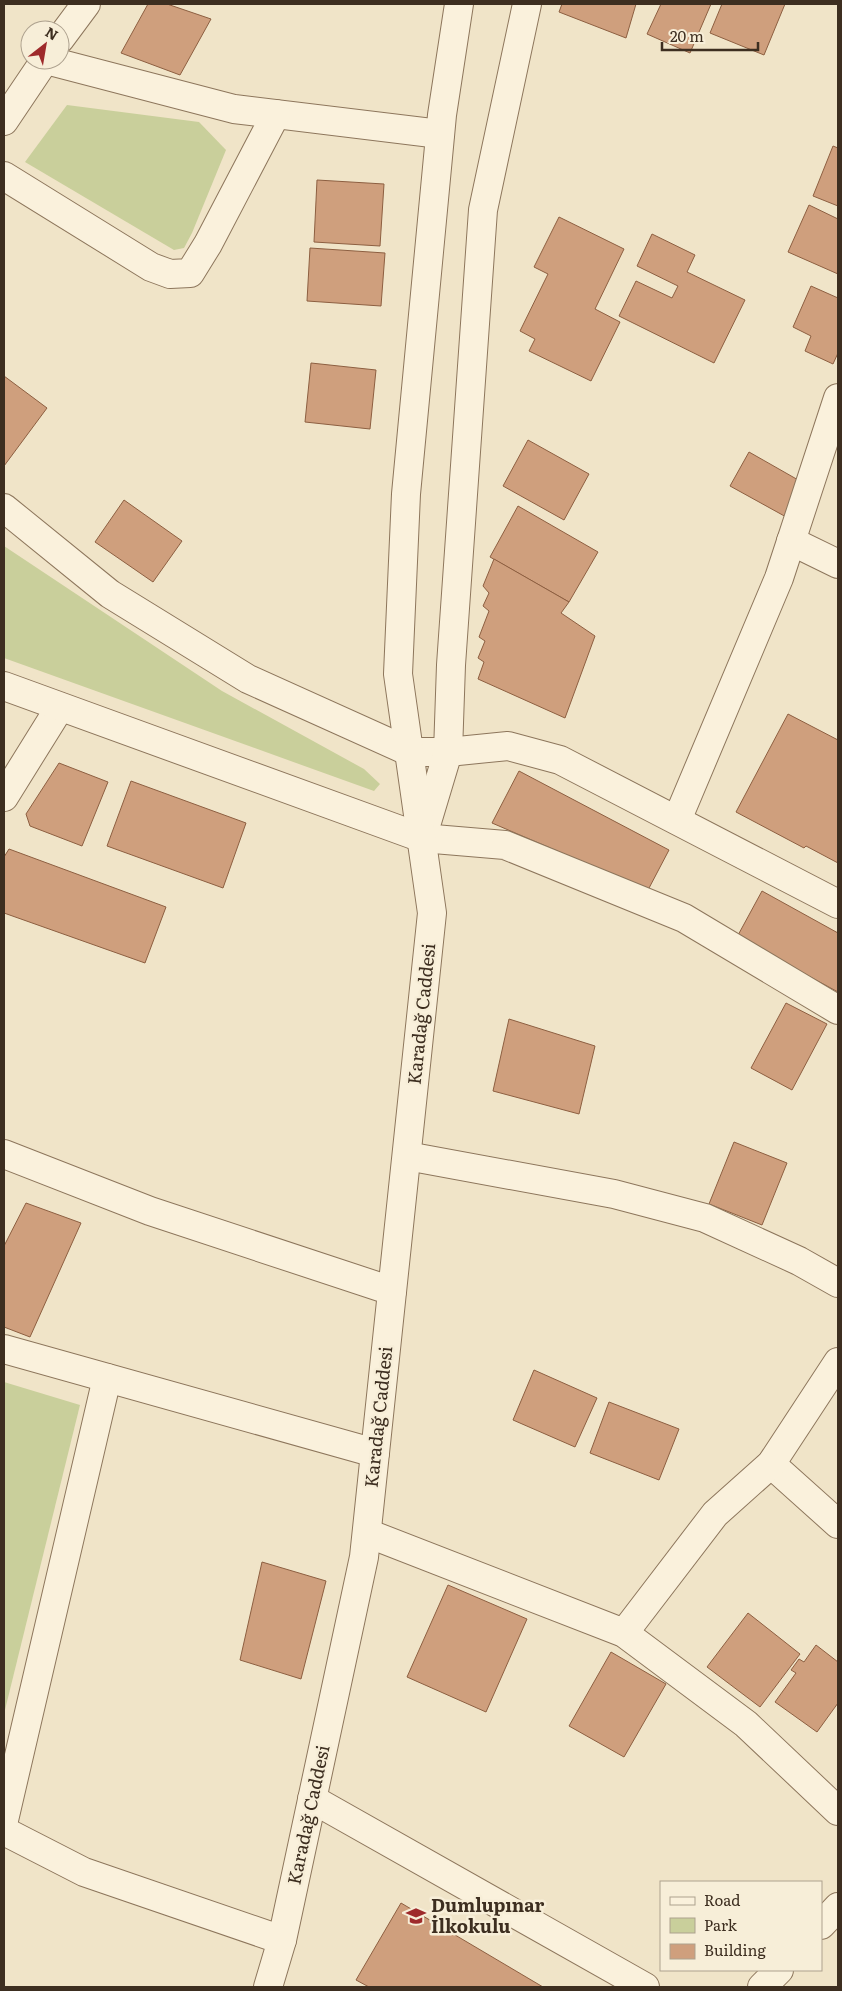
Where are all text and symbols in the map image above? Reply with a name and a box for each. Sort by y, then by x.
north arrow [20,20,70,70]
scale bar [662,20,758,52]
text: N [42,21,63,45]
text: 20 m [670,24,704,47]
street label: Karadağ Caddesi [400,942,441,1086]
street label: Karadağ Caddesi [357,1345,398,1489]
street label: Karadağ Caddesi [280,1742,336,1887]
legend [660,1881,822,1971]
text: Road [704,1888,740,1911]
place label: Dumlupınar İlkokulu [431,1891,545,1939]
school or university icon: Dumlupınar İlkokulu [405,1905,427,1927]
text: Park [704,1913,738,1936]
text: Building [704,1938,766,1961]

